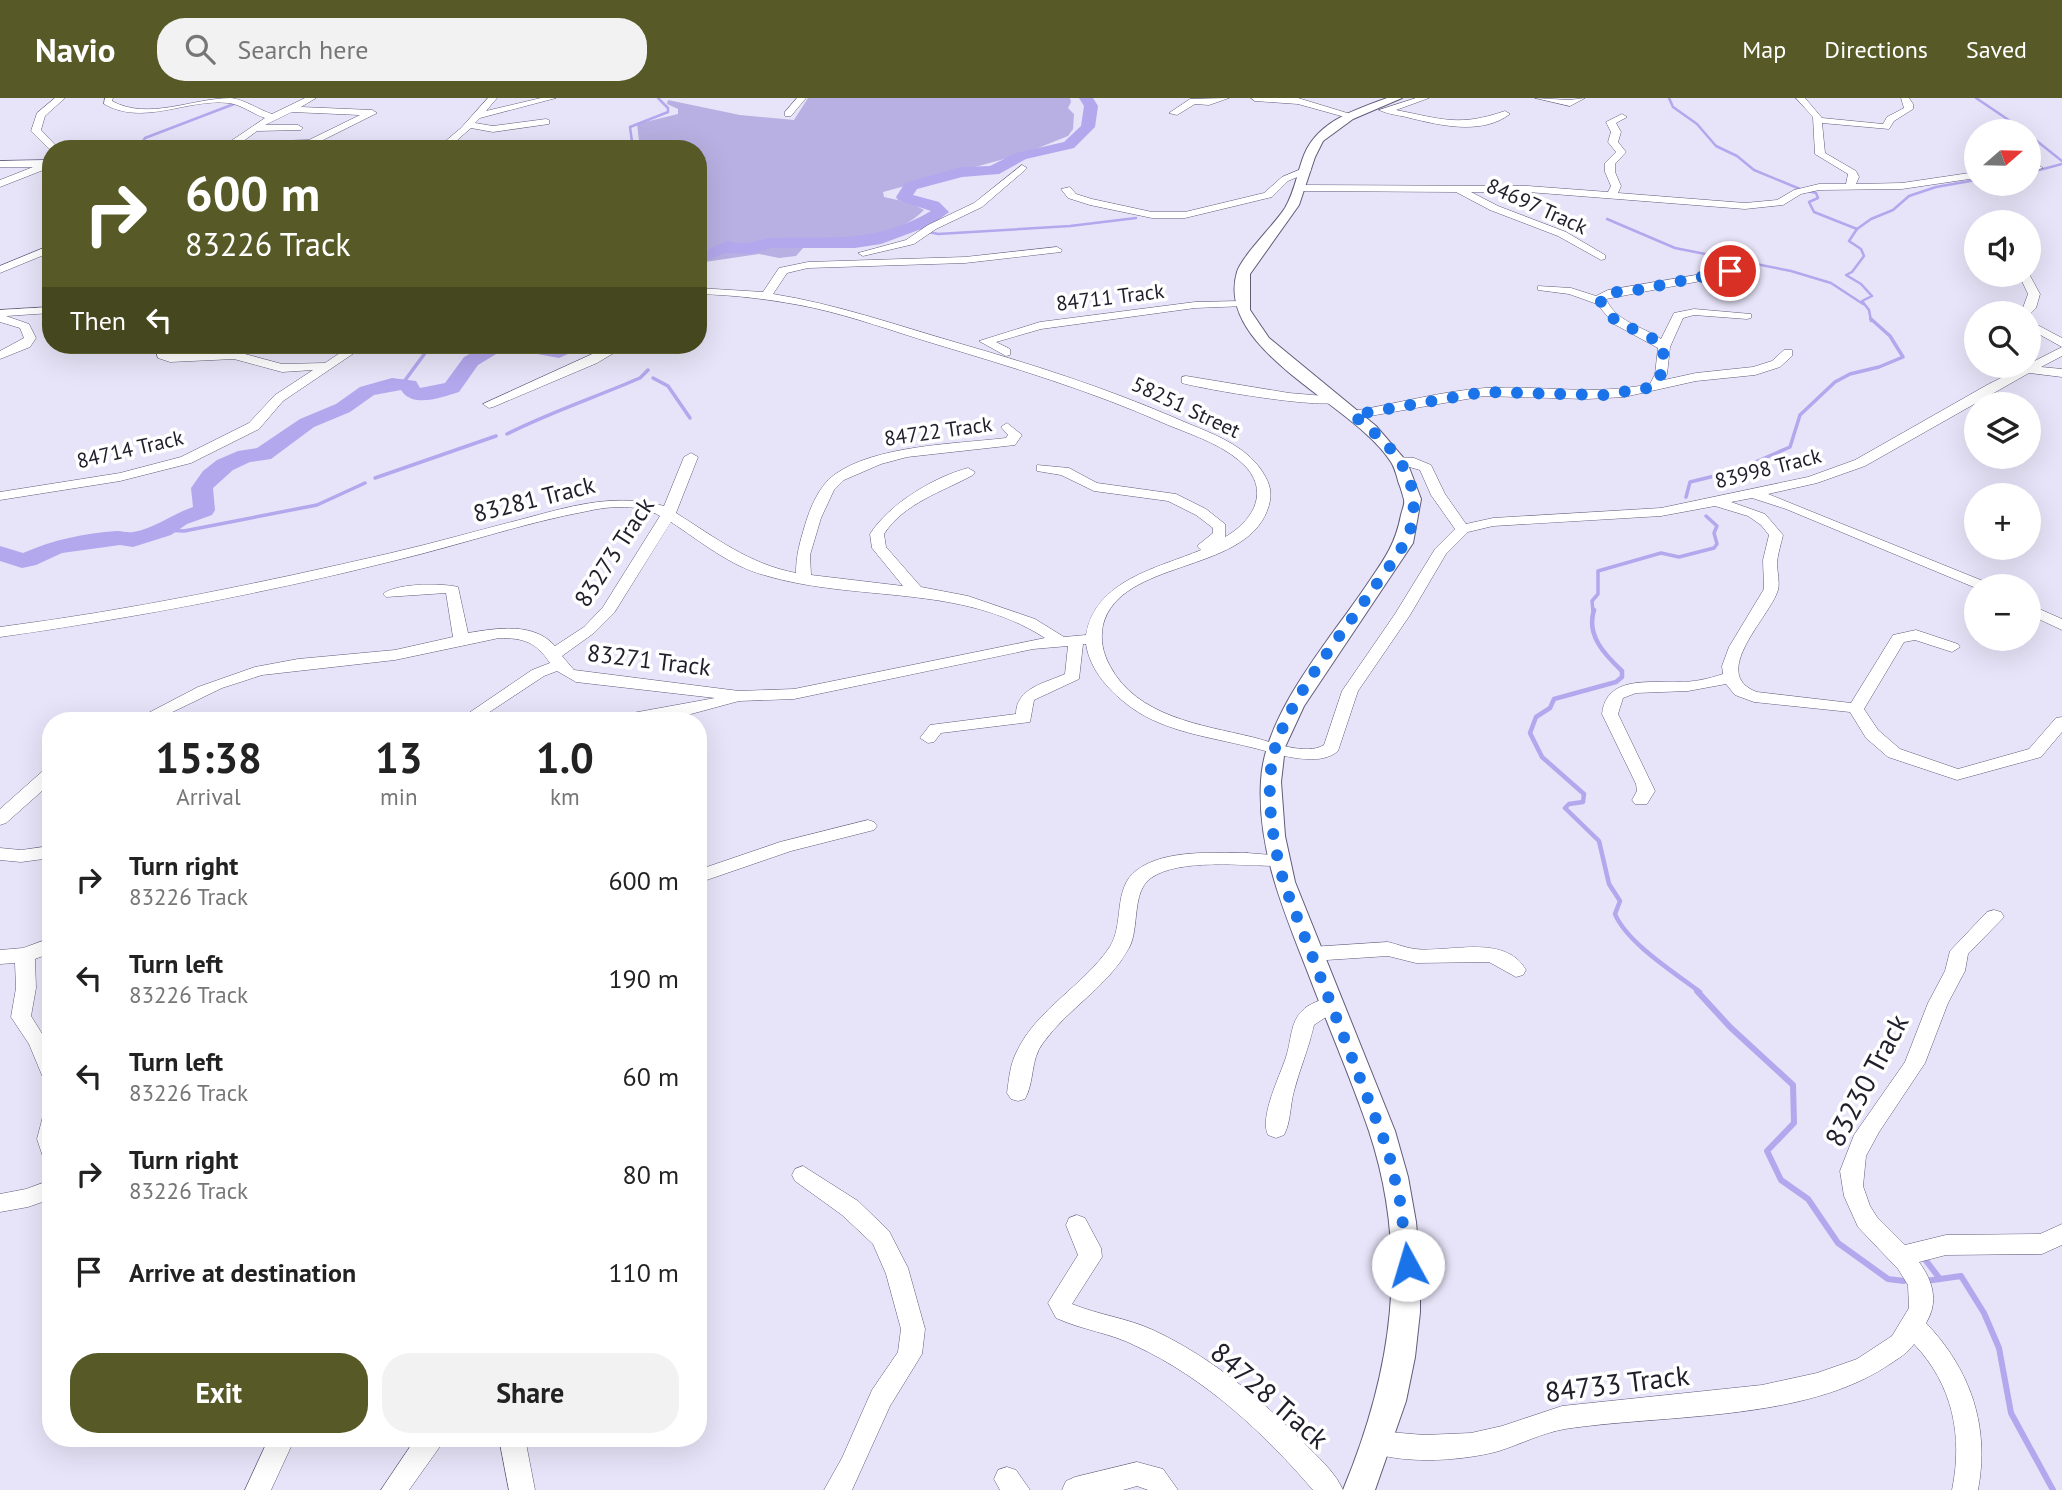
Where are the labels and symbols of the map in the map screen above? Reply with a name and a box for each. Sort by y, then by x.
north arrow [1964,119,2040,196]
street label: 84697 Track [1482,172,1592,240]
pin [1700,241,1760,301]
street label: 84711 Track [1054,277,1166,317]
street label: 58251 Street [1128,370,1244,444]
street label: 84722 Track [882,410,994,452]
street label: 84714 Track [74,424,186,474]
street label: 83998 Track [1712,442,1824,494]
street label: 83281 Track [470,469,599,529]
street label: 83273 Track [567,491,661,613]
street label: 83271 Track [585,637,713,683]
street label: 83230 Track [1816,1007,1917,1153]
position arrow [1371,1228,1445,1302]
street label: 84728 Track [1203,1333,1337,1457]
street label: 84733 Track [1543,1356,1692,1410]

